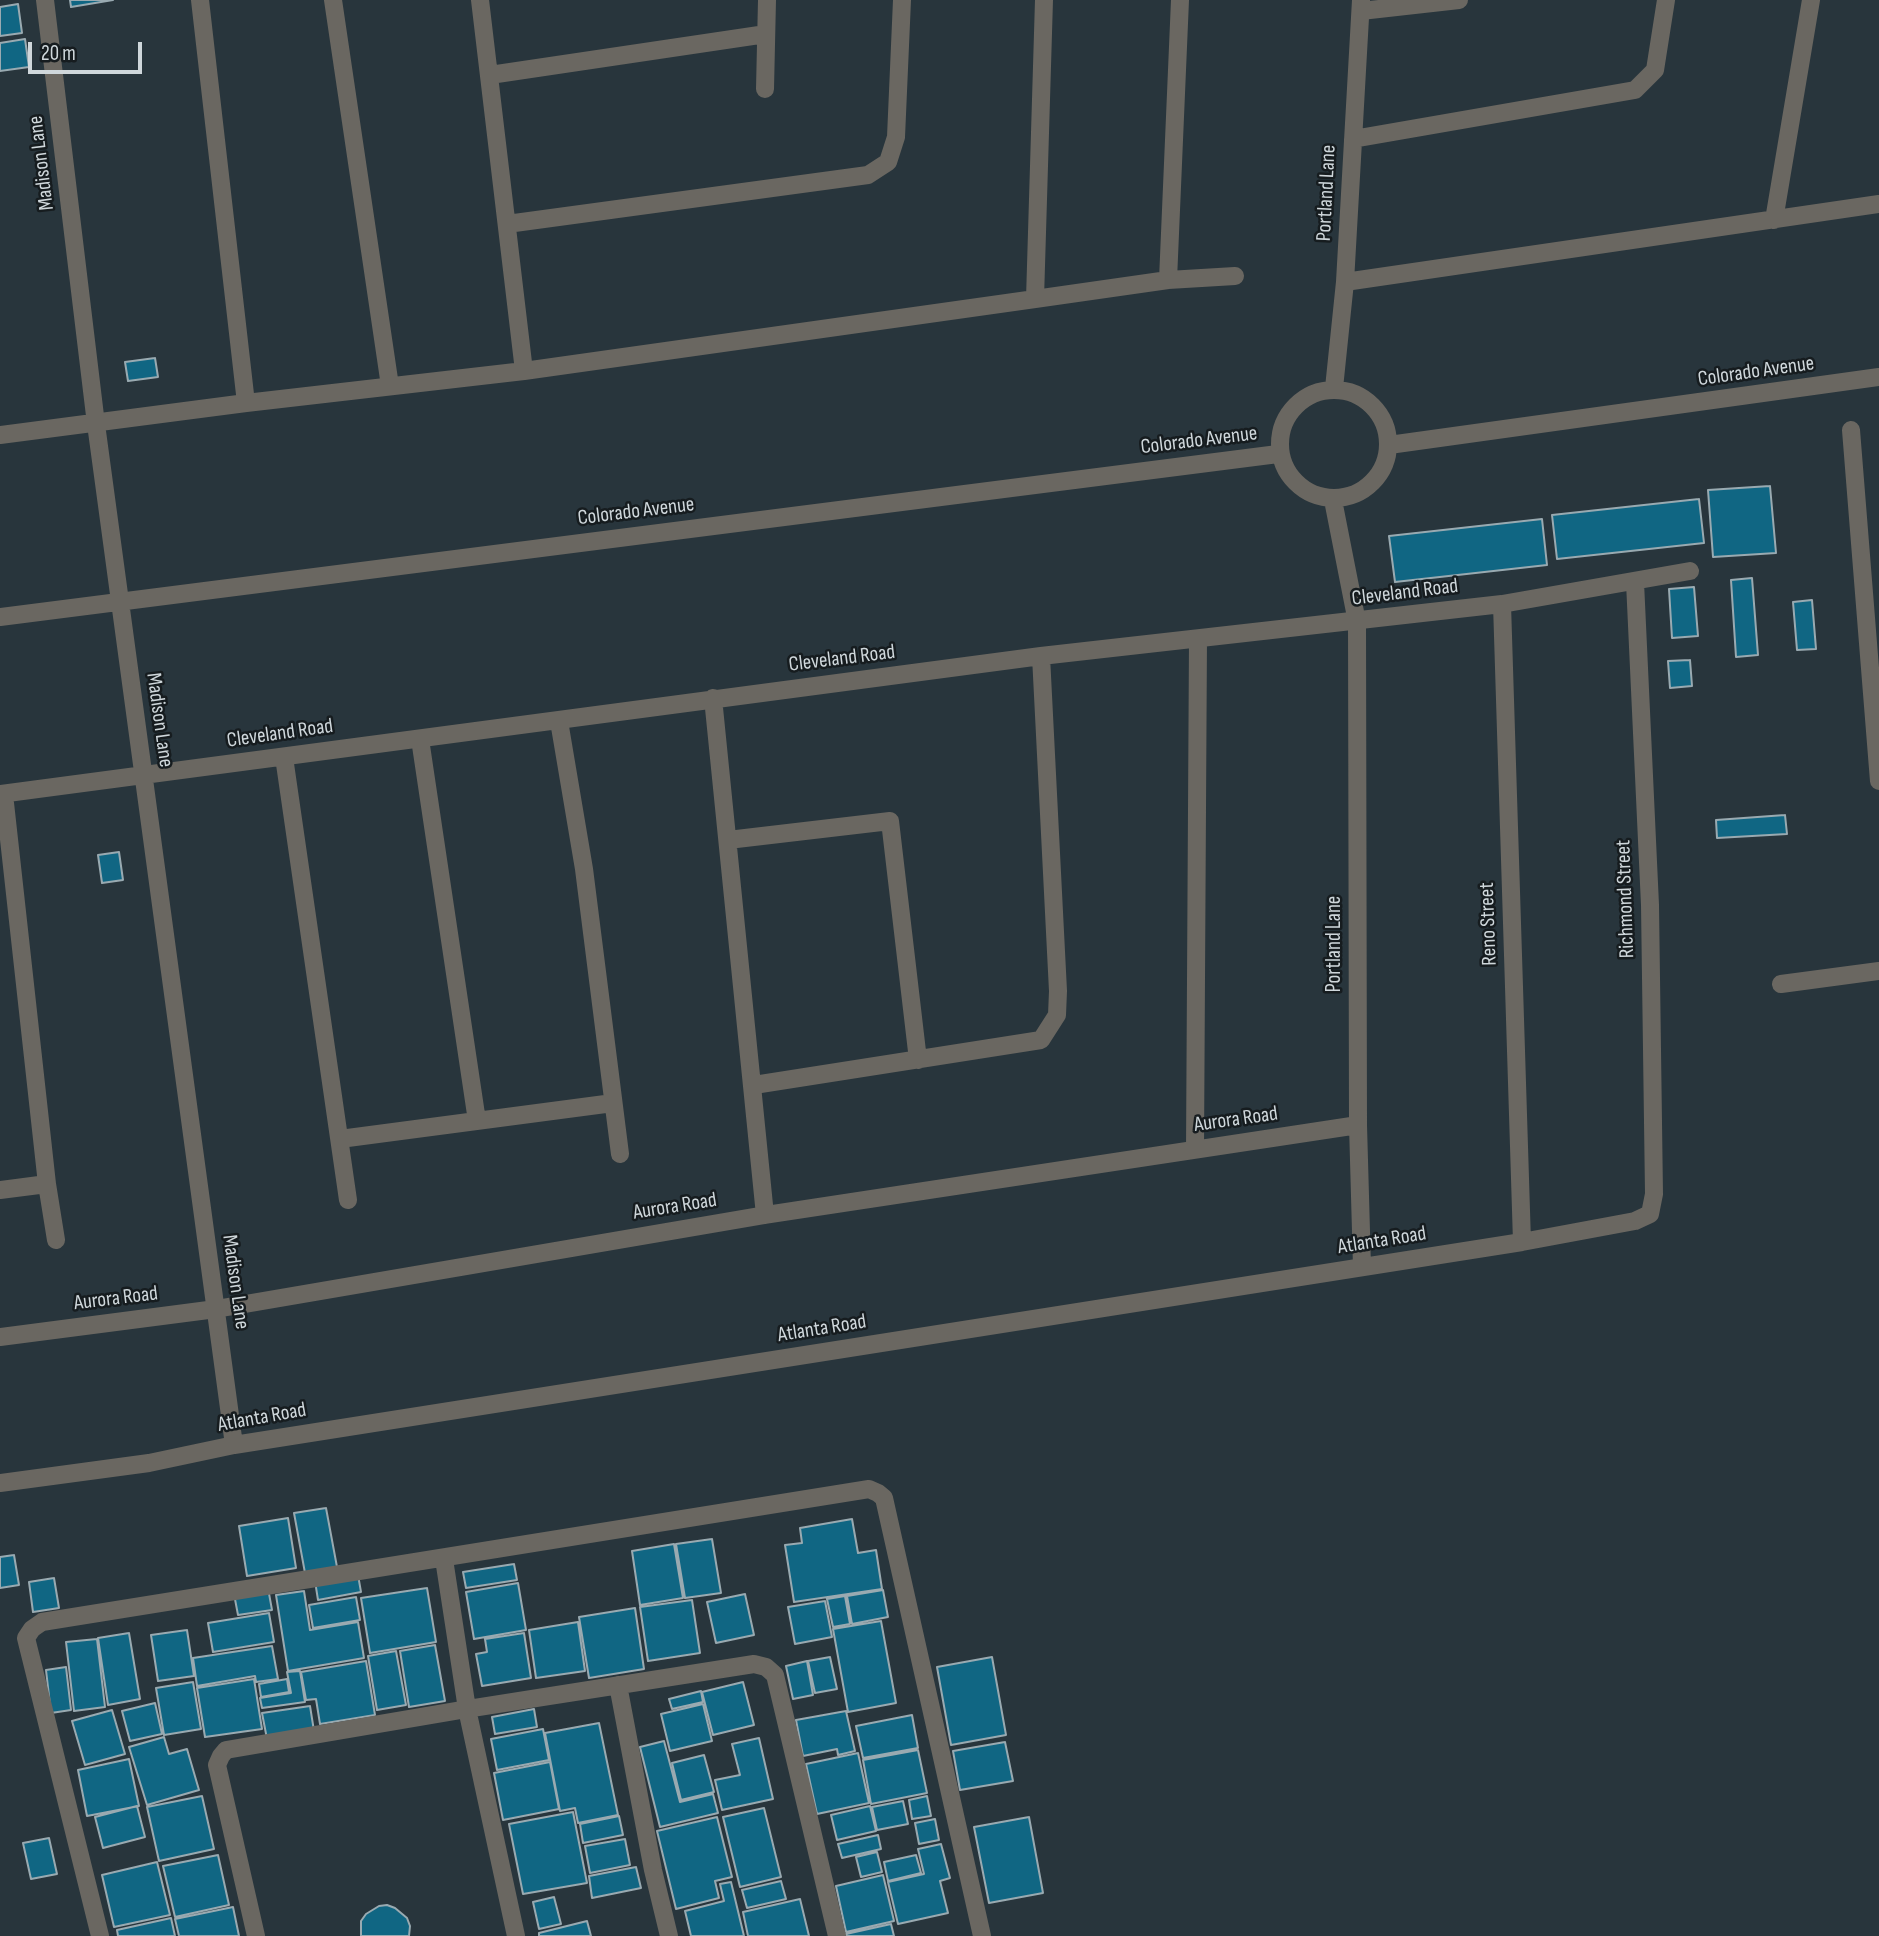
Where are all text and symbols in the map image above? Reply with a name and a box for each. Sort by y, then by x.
scale bar [32,28,145,72]
text: 20 m [41,41,76,66]
street label: Madison Lane [24,114,60,212]
street label: Portland Lane [1312,144,1342,242]
street label: Colorado Avenue [1696,351,1816,393]
street label: Colorado Avenue [1139,421,1259,461]
street label: Colorado Avenue [576,492,696,532]
street label: Cleveland Road [1350,574,1460,612]
street label: Cleveland Road [787,640,897,678]
street label: Madison Lane [140,671,178,769]
street label: Cleveland Road [225,714,335,754]
street label: Richmond Street [1611,839,1641,959]
street label: Reno Street [1475,882,1503,966]
street label: Portland Lane [1322,896,1348,992]
street label: Aurora Road [1193,1102,1279,1138]
street label: Aurora Road [631,1188,719,1226]
street label: Atlanta Road [1336,1222,1428,1260]
street label: Madison Lane [216,1233,254,1331]
street label: Aurora Road [73,1281,159,1317]
street label: Atlanta Road [776,1310,868,1348]
street label: Atlanta Road [216,1398,308,1438]

